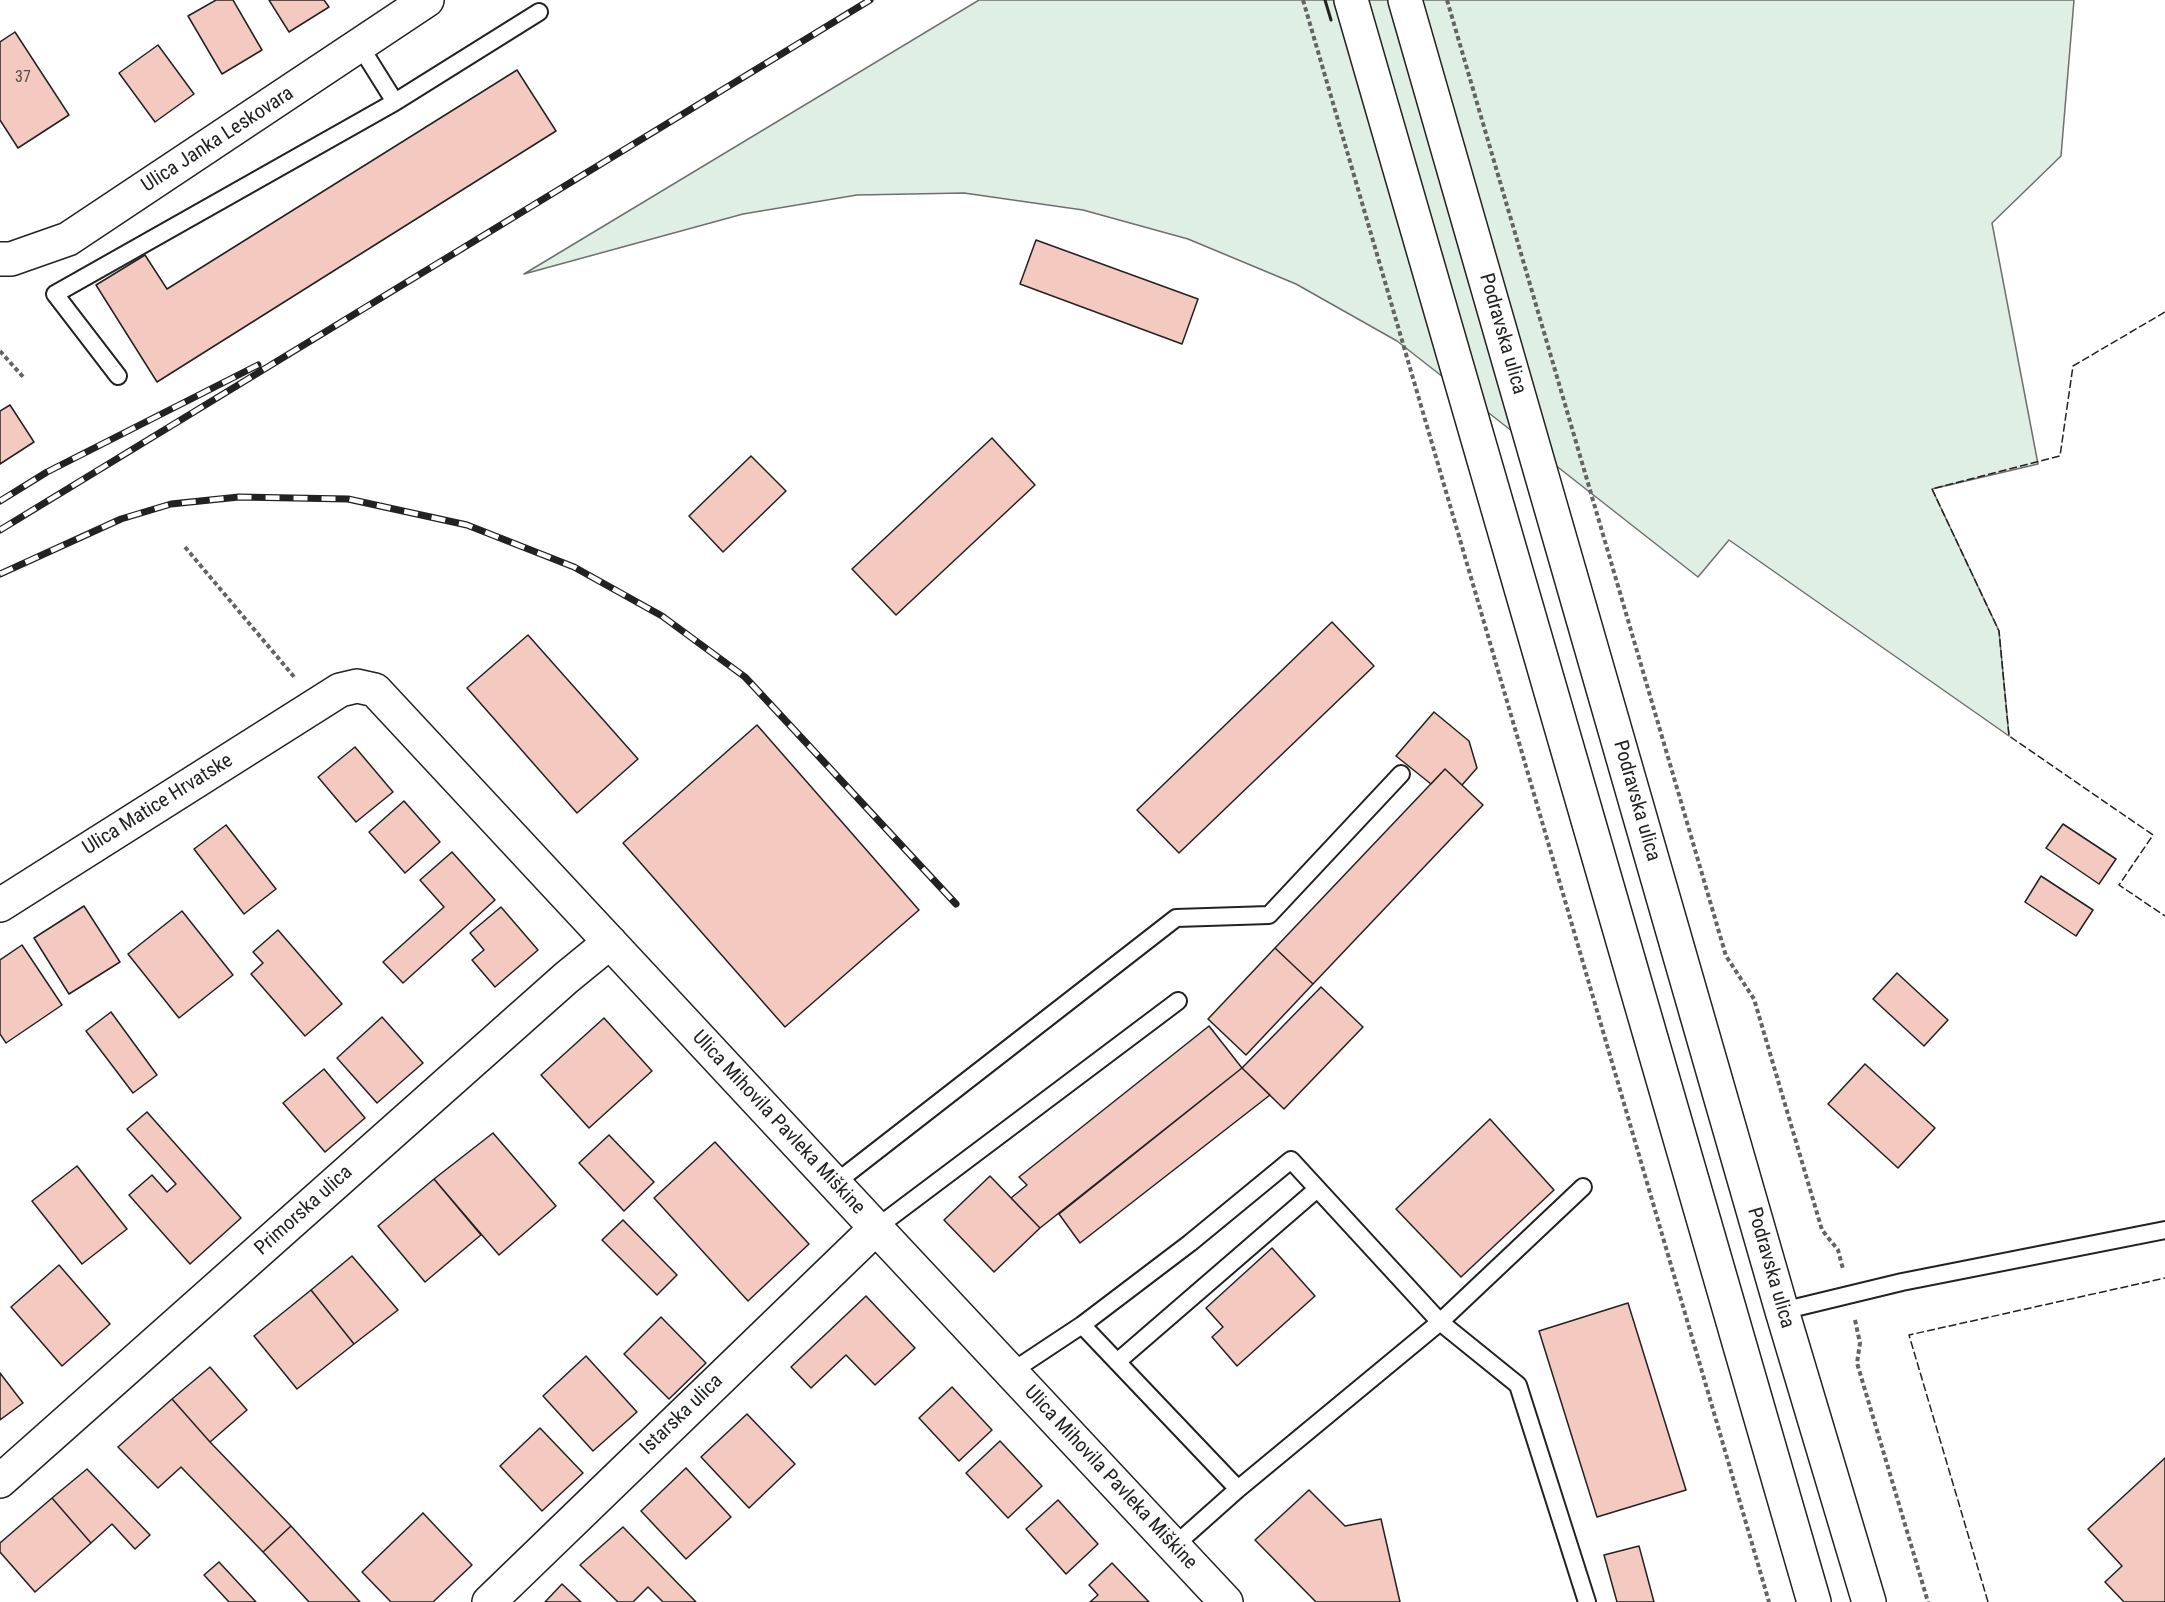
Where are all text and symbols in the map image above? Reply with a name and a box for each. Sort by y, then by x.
house number: 37 [15,68,31,88]
street label: Ulica Janka Leskovara [138,82,298,198]
street label: Podravska ulica [1473,271,1531,397]
street label: Podravska ulica [1607,738,1665,864]
street label: Ulica Matice Hrvatske [79,749,237,861]
street label: Ulica Mihovila Pavleka Miškine [687,1026,869,1220]
street label: Primorska ulica [250,1161,358,1261]
street label: Podravska ulica [1741,1205,1799,1331]
street label: Istarska ulica [636,1370,728,1460]
street label: Ulica Mihovila Pavleka Miškine [1019,1381,1201,1575]

